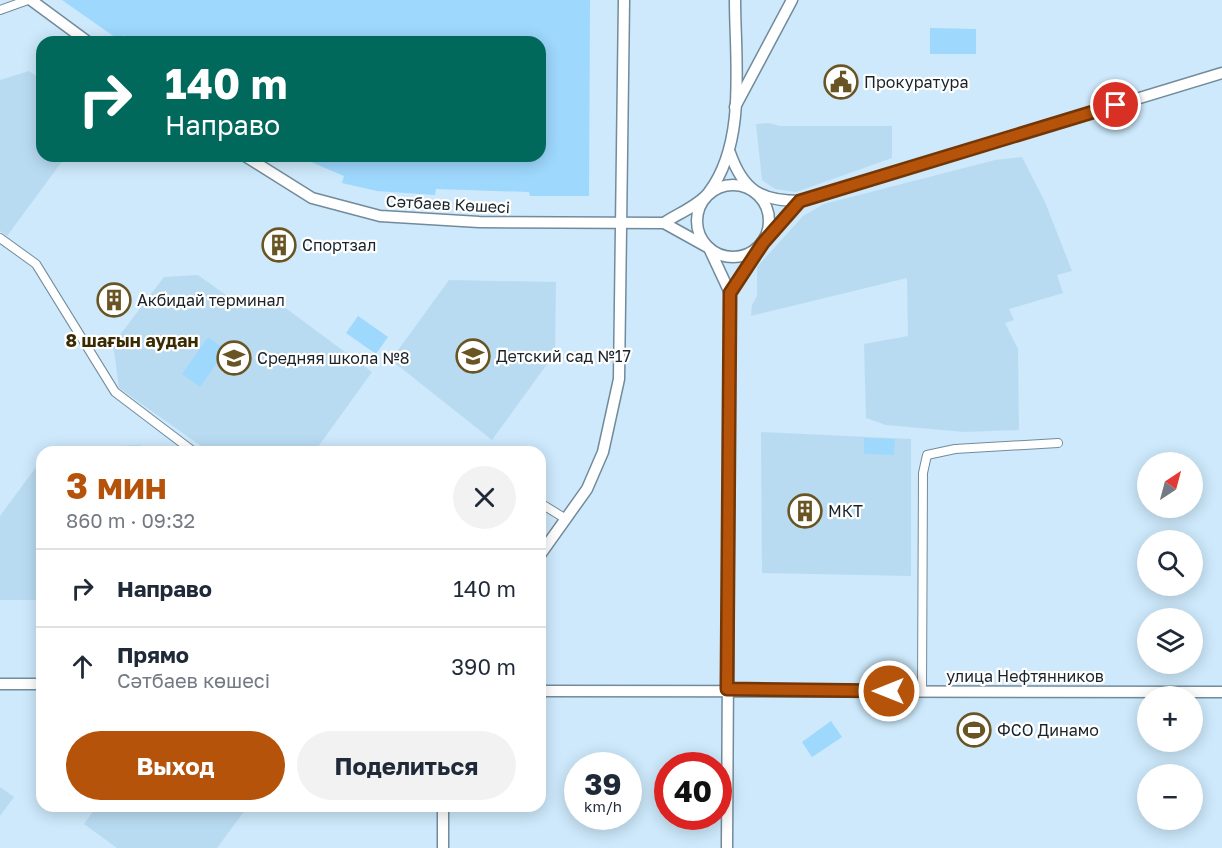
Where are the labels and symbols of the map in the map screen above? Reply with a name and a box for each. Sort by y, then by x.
public building icon: Прокуратура [823,64,859,100]
place label: Прокуратура [864,72,968,92]
pin [1090,79,1141,130]
street label: Сәтбаев Көшесі [385,191,511,217]
building icon: Спортзал [261,227,297,263]
place label: Спортзал [302,235,376,255]
building icon: Акбидай терминал [96,282,132,318]
place label: Акбидай терминал [137,290,285,310]
district label: 8 шағын аудан [66,329,198,351]
school or university icon: Детский сад №17 [455,338,491,374]
school or university icon: Средняя школа №8 [216,340,252,376]
place label: Детский сад №17 [496,346,631,366]
place label: Средняя школа №8 [257,348,409,368]
north arrow [1137,452,1203,518]
building icon: МКТ [787,493,823,529]
place label: МКТ [828,501,863,521]
position arrow [857,659,921,723]
street label: улица Нефтянников [946,666,1104,686]
sports icon: ФСО Динамо [956,712,992,748]
place label: ФСО Динамо [997,720,1099,740]
speed limit sign: 40 [654,752,732,830]

